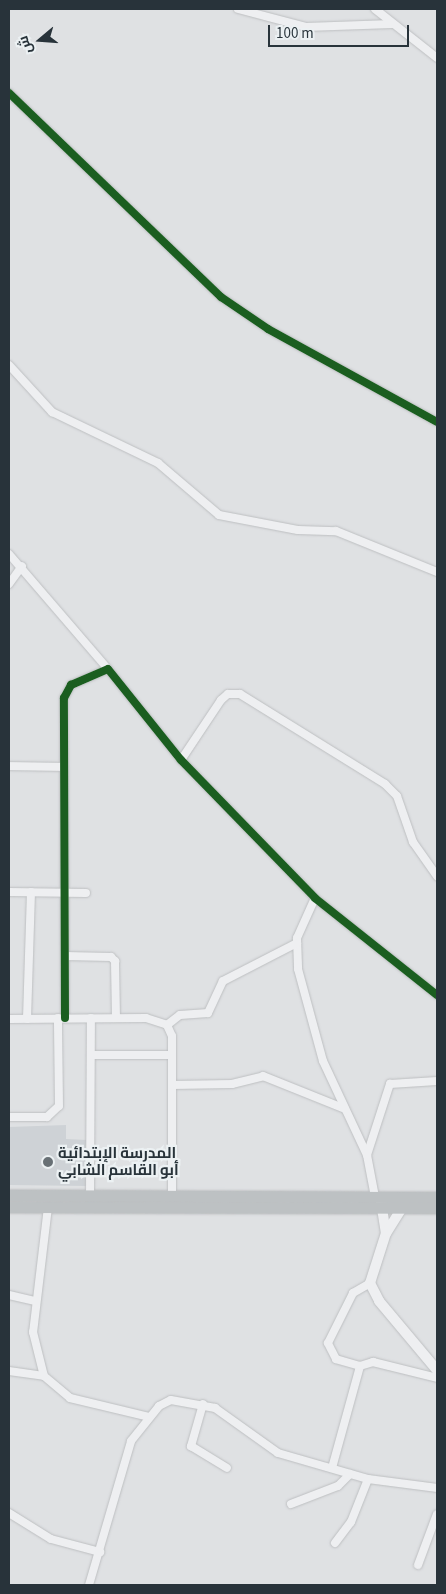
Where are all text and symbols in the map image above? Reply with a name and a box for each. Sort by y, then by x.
north arrow [15,15,65,65]
scale bar [271,15,412,47]
text: 100 m [276,23,314,44]
text: ش [13,33,38,56]
place label: المدرسة الإبتدائية أبو القاسم الشابي [58,1144,179,1179]
marker: المدرسة الإبتدائية أبو القاسم الشابي [42,1156,54,1168]

